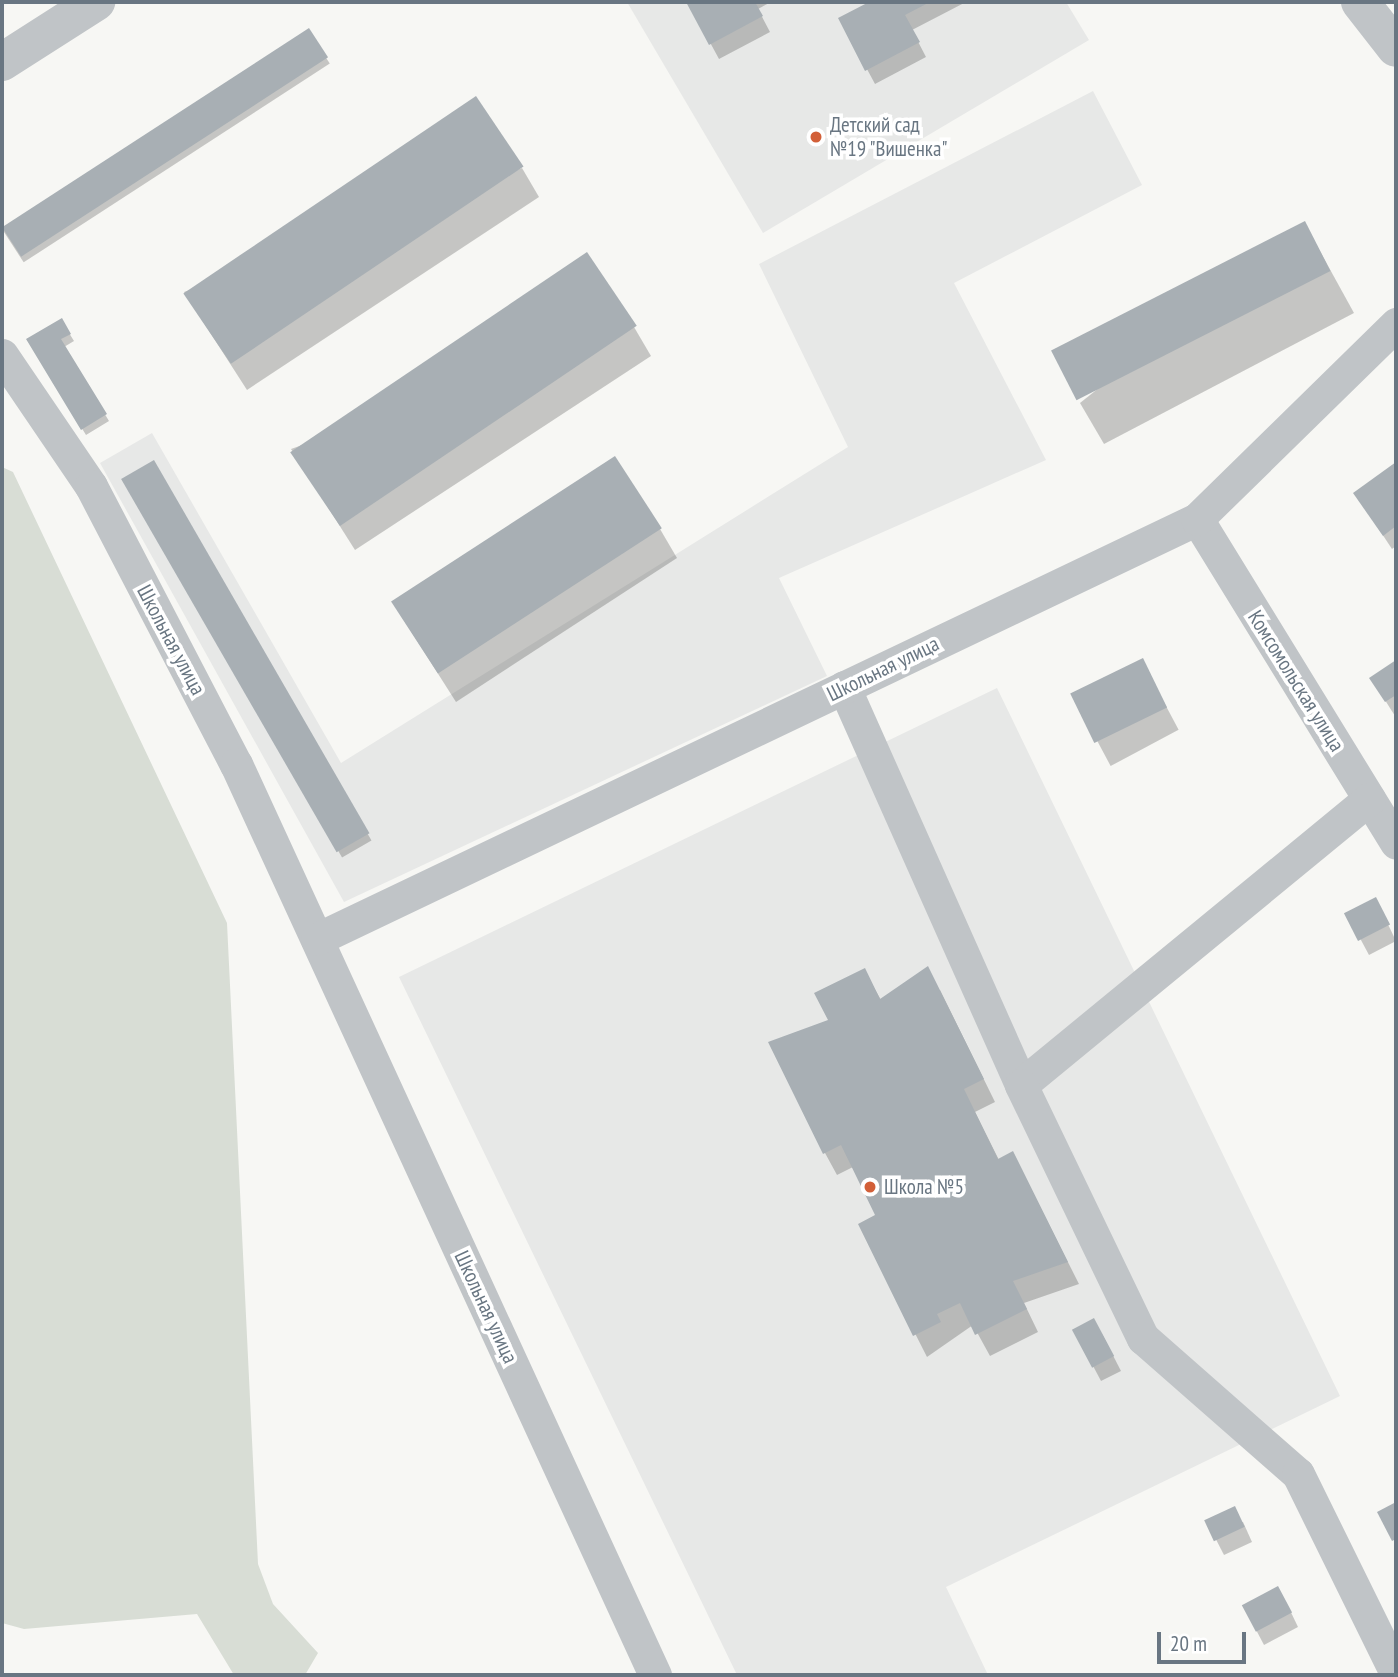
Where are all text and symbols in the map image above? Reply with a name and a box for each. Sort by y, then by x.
place label: Детский сад №19 "Вишенка" [830,112,949,162]
marker: Детский сад №19 "Вишенка" [808,129,824,145]
street label: Школьная улица [131,581,211,699]
street label: Комсомольская улица [1243,606,1349,756]
street label: Школьная улица [823,631,943,707]
place label: Школа №5 [884,1174,964,1200]
marker: Школа №5 [862,1179,878,1195]
street label: Школьная улица [449,1247,523,1367]
scale bar [1160,1618,1249,1662]
text: 20 m [1170,1630,1207,1657]

